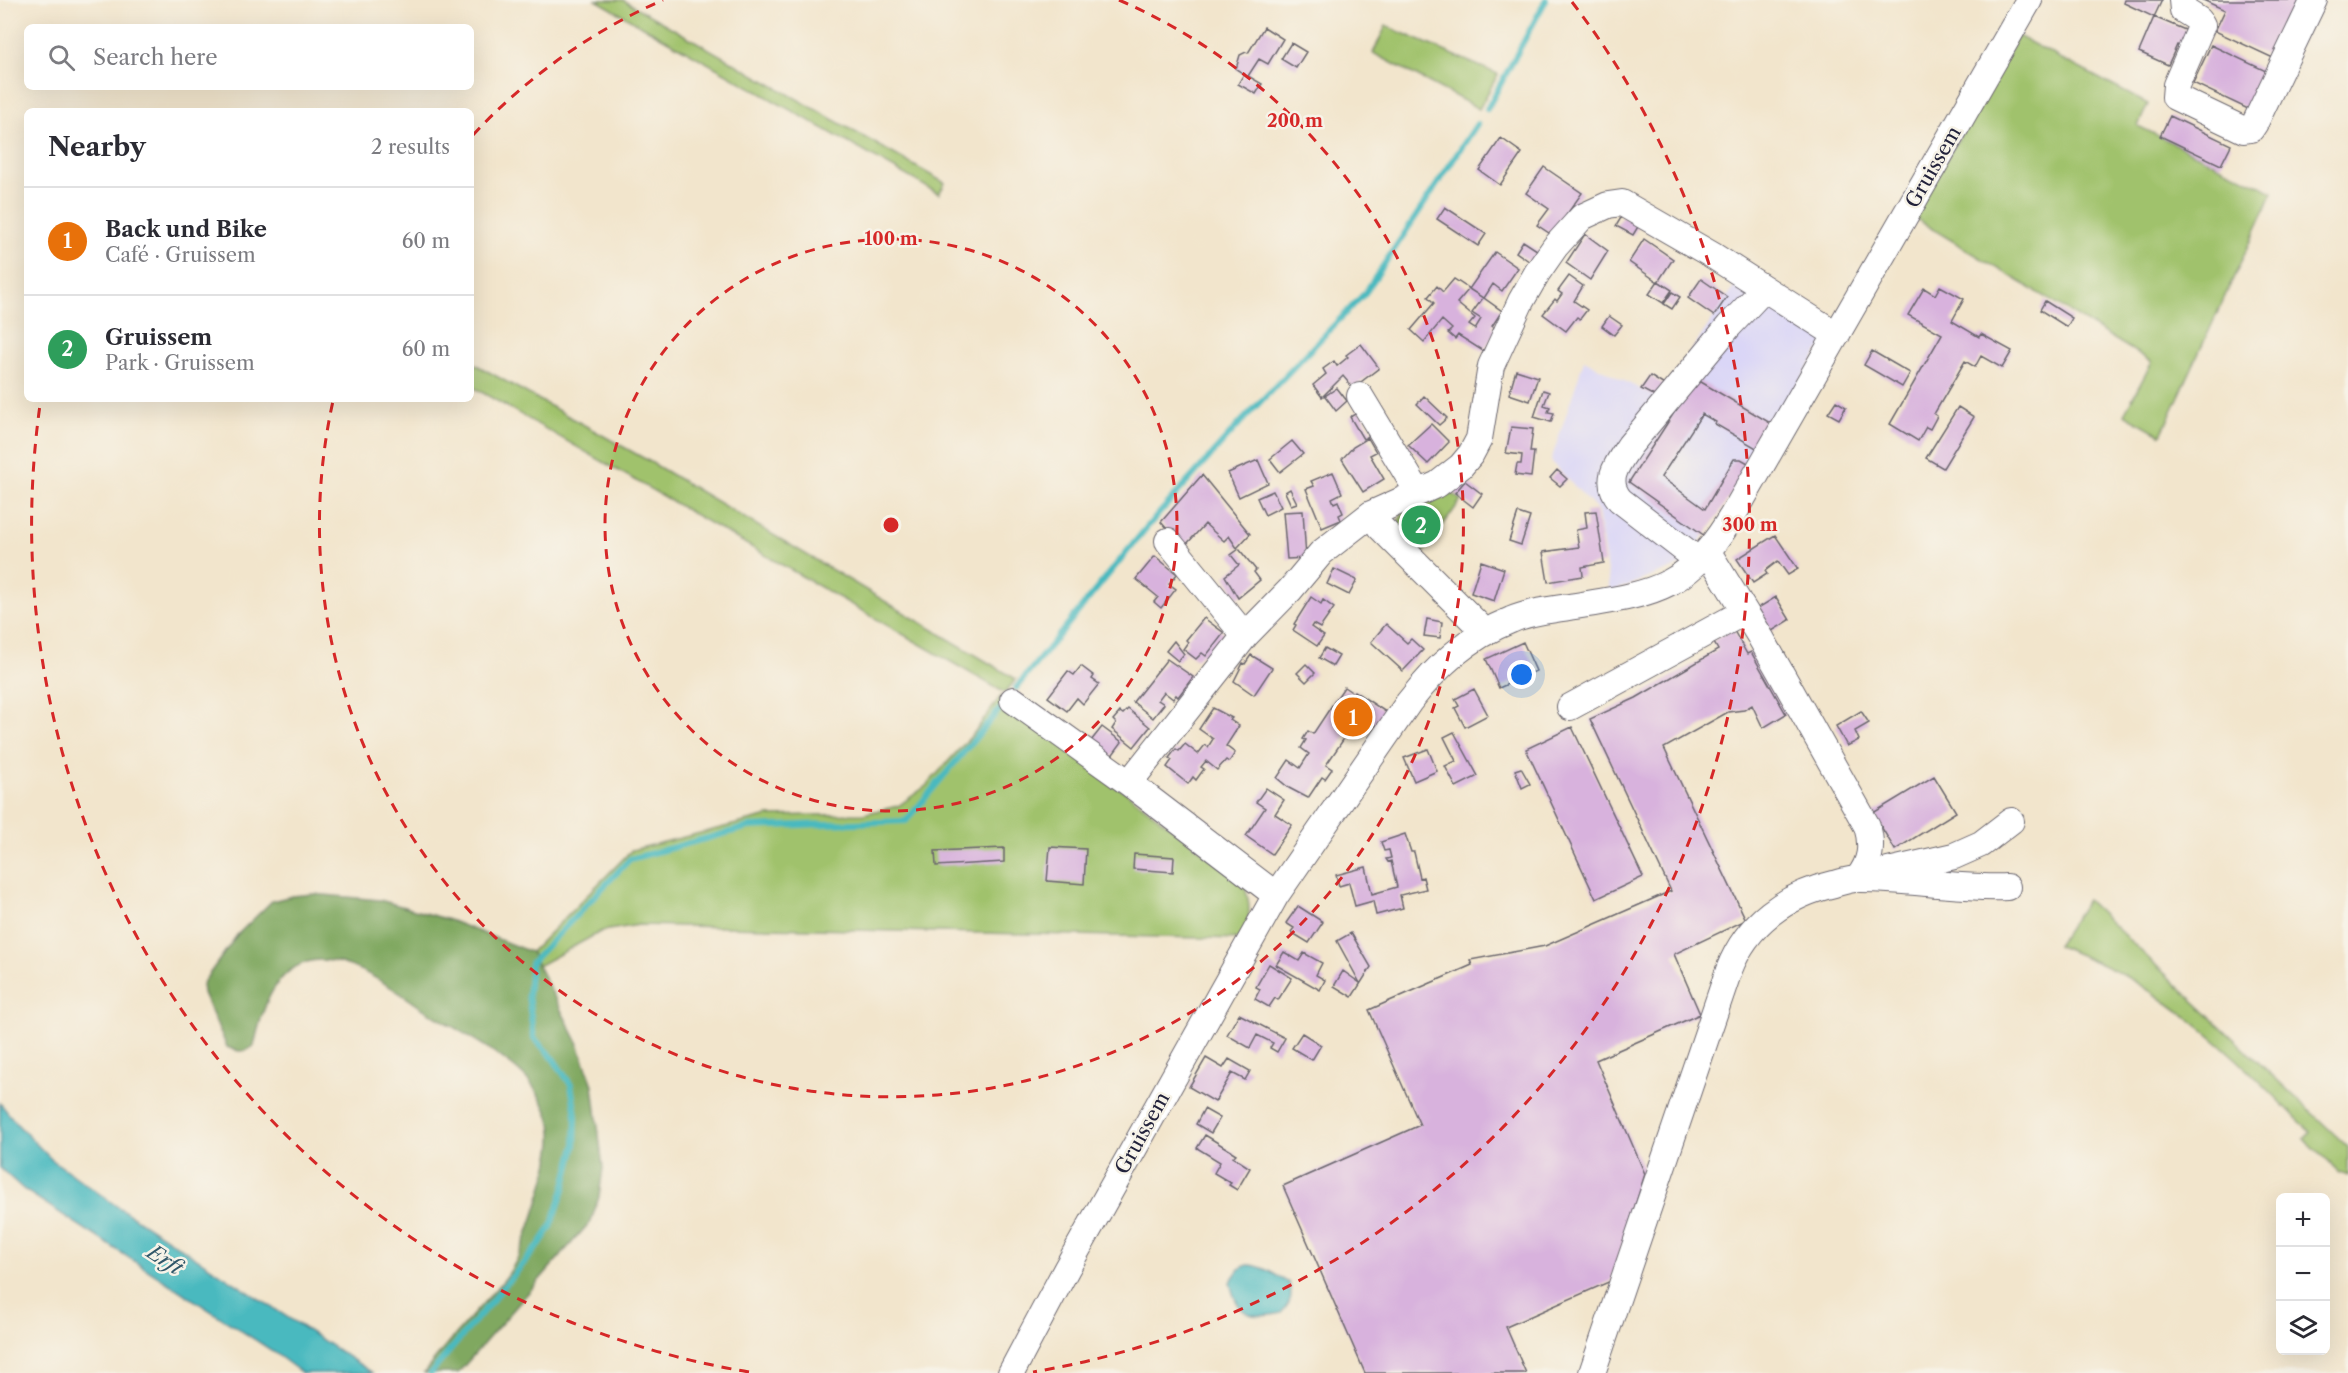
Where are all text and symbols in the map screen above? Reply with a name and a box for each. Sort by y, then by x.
search box [24,24,474,90]
icon: search [45,41,78,74]
text: Search here [93,44,218,71]
text: 200 m [1267,110,1323,132]
street label: Gruissem [1900,122,1966,212]
text: Nearby [48,131,146,163]
text: 2 results [371,135,450,159]
text: Back und Bike [105,216,267,243]
text: 100 m [864,228,918,250]
text: 1 [63,229,72,253]
text: 60 m [402,229,450,253]
text: Café · Gruissem [105,243,256,267]
text: Gruissem [105,324,212,351]
text: 2 [62,337,73,361]
text: 60 m [402,337,450,361]
text: Park · Gruissem [105,351,255,375]
pin: 2 [1402,502,1440,548]
text: 300 m [1722,514,1778,536]
centre of rings [881,515,901,535]
your location [1507,660,1536,689]
pin: 1 [1334,694,1372,740]
street label: Gruissem [1110,1087,1175,1178]
map controls [2276,1193,2330,1355]
button: + [2276,1193,2330,1247]
water label: Erft [141,1238,189,1281]
button: − [2276,1247,2330,1301]
button: layers [2276,1301,2330,1355]

